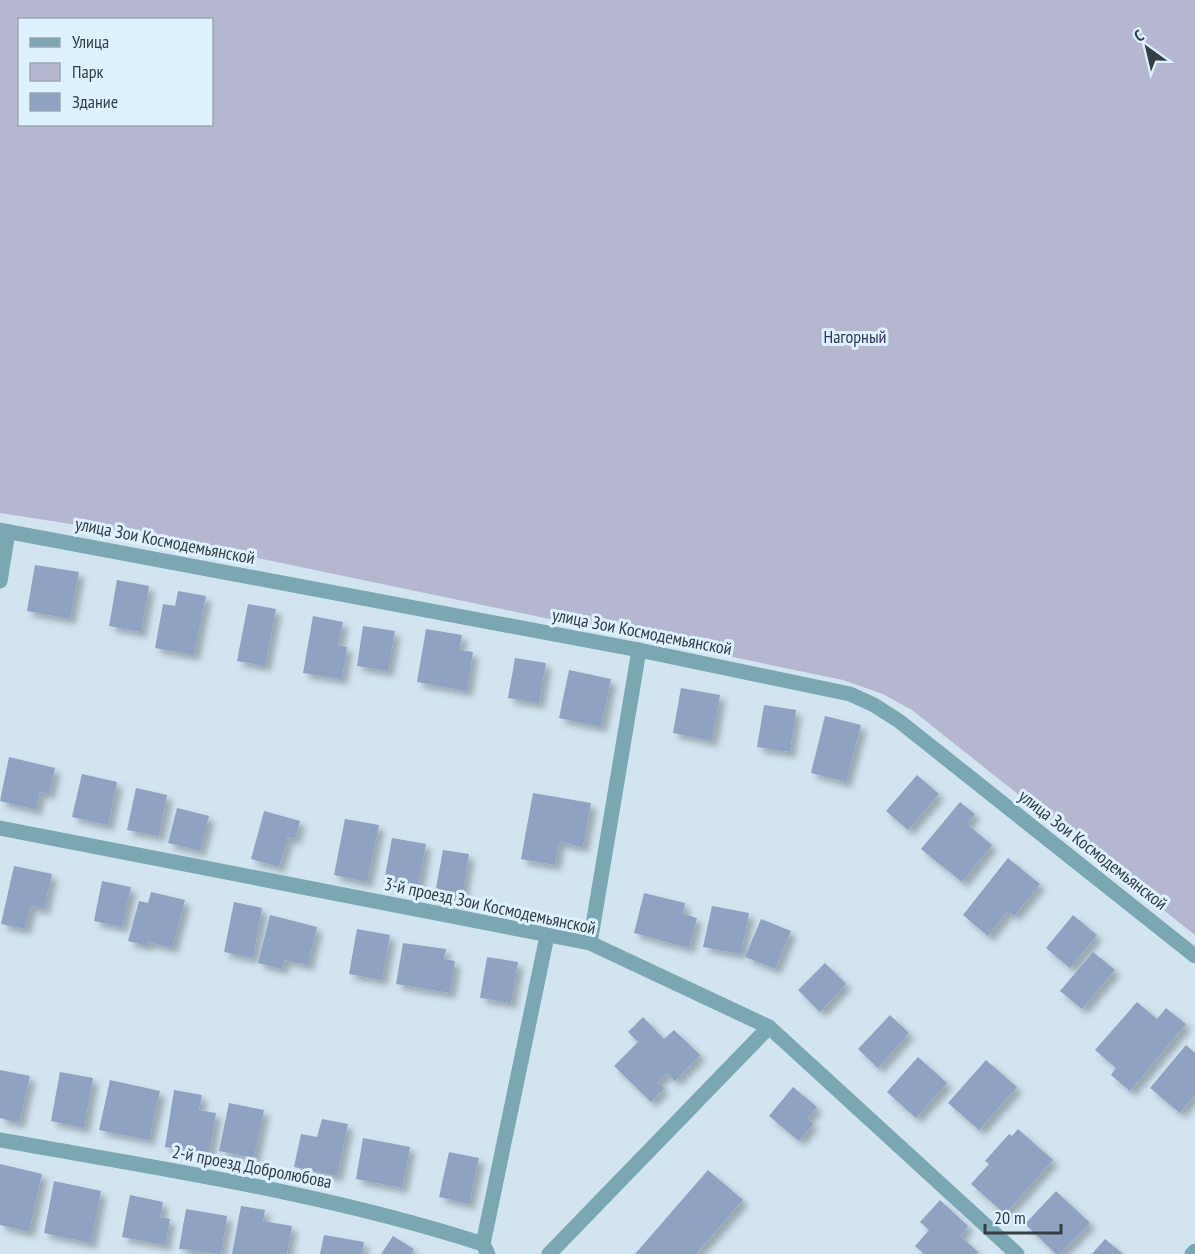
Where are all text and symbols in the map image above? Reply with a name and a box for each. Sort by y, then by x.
legend [18,18,213,126]
north arrow [1117,18,1177,78]
text: С [1130,25,1148,46]
text: Улица [72,30,109,53]
text: Парк [72,60,103,83]
text: Здание [72,90,118,113]
park label: Нагорный [824,325,886,348]
street label: улица Зои Космодемьянской [73,512,257,569]
street label: улица Зои Космодемьянской [550,603,734,660]
street label: улица Зои Космодемьянской [1014,784,1172,915]
street label: 3-й проезд Зои Космодемьянской [382,872,598,939]
street label: 2-й проезд Добролюбова [170,1140,334,1193]
scale bar [985,1197,1062,1235]
text: 20 m [994,1206,1026,1229]

